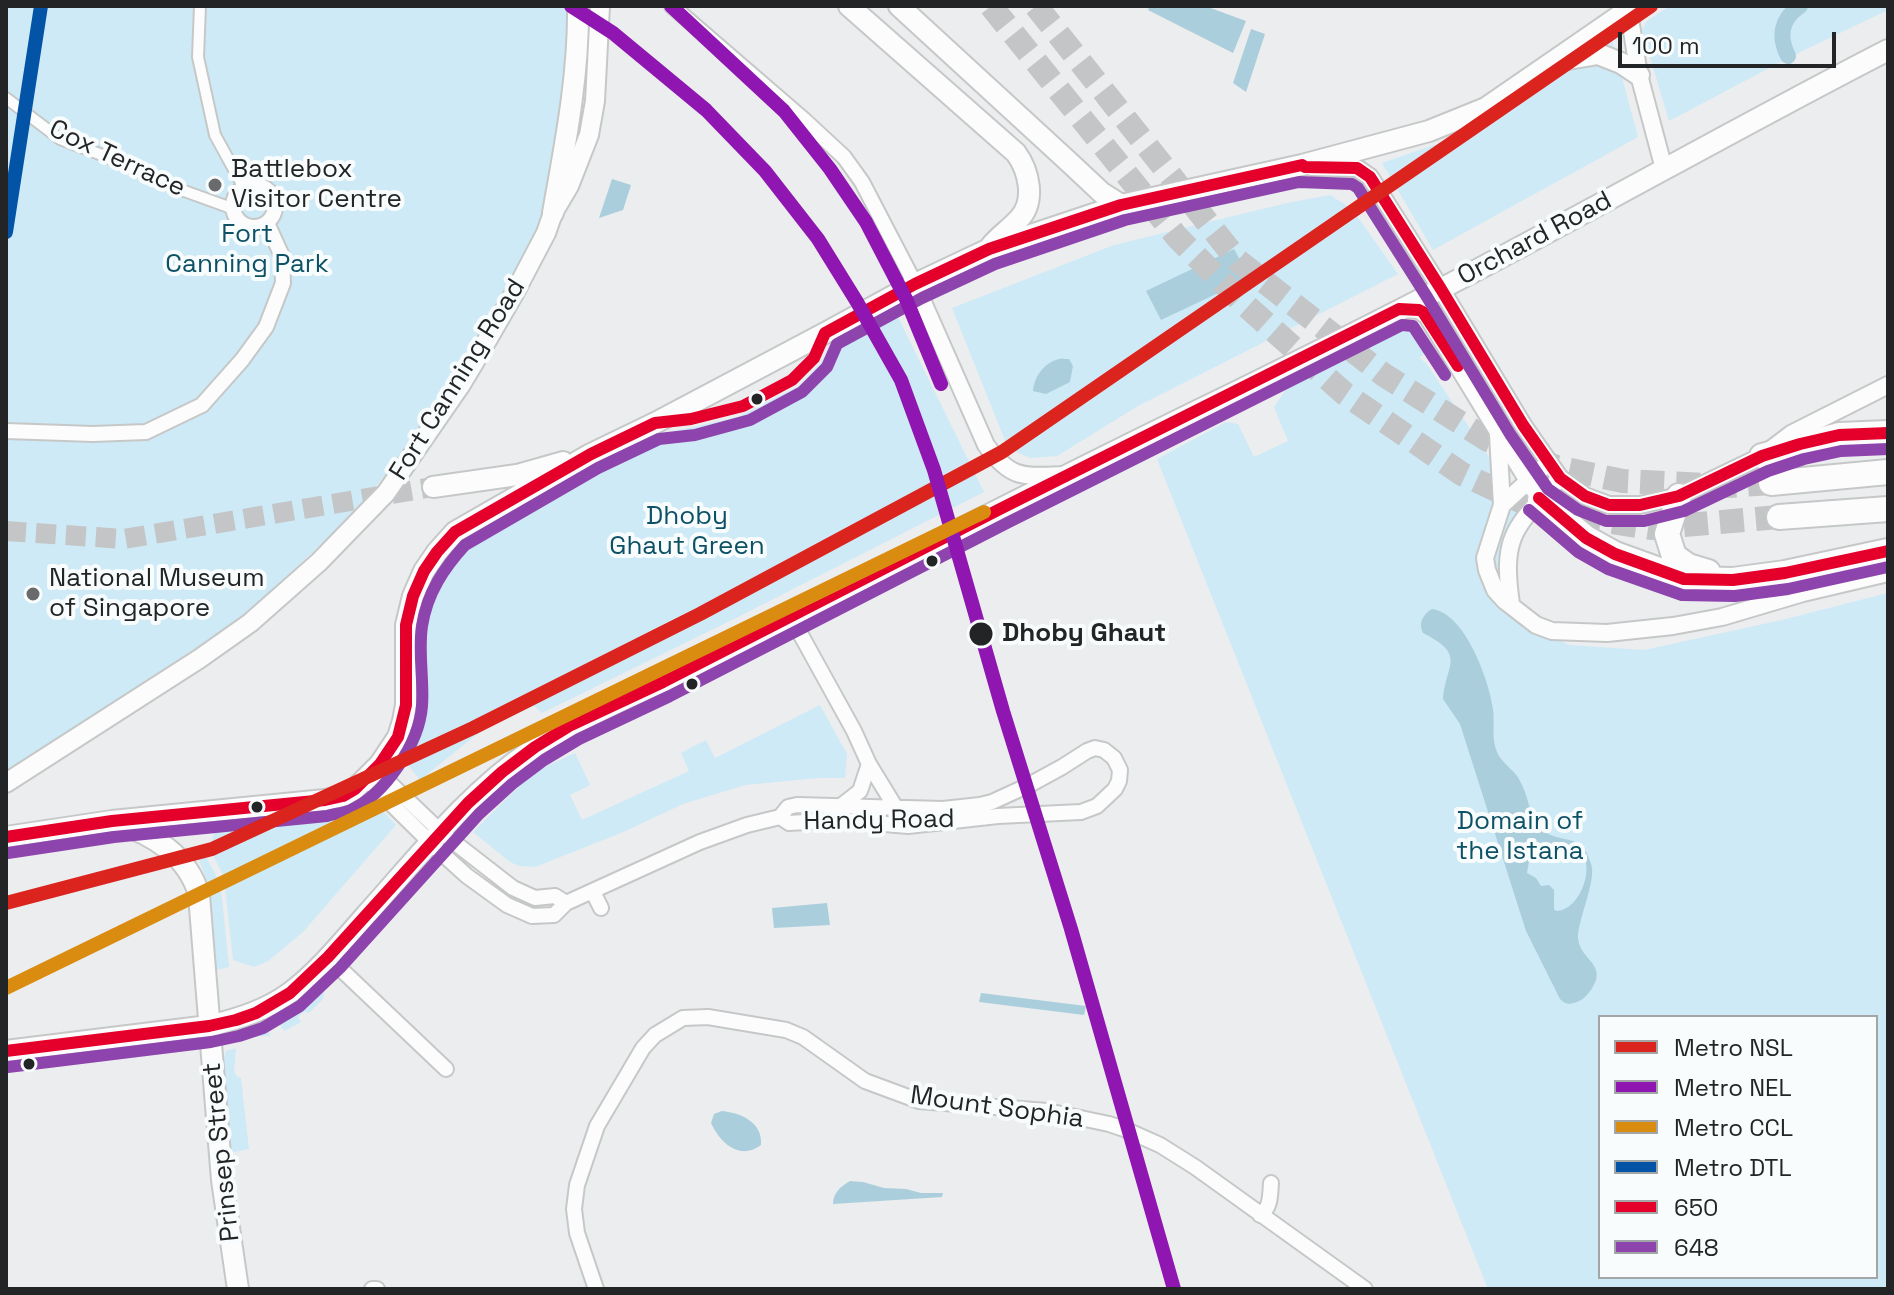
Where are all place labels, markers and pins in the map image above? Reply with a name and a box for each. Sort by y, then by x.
place label: Battlebox Visitor Centre [231,154,402,216]
marker: Battlebox Visitor Centre [206,176,224,194]
unlabelled marker [749,391,765,407]
unlabelled marker [924,553,940,569]
place label: National Museum of Singapore [49,563,264,624]
marker: National Museum of Singapore [24,585,42,603]
place label: Dhoby Ghaut [1002,618,1166,650]
marker: Dhoby Ghaut [967,620,995,648]
unlabelled marker [684,676,700,692]
unlabelled marker [249,799,265,815]
unlabelled marker [21,1056,37,1072]

